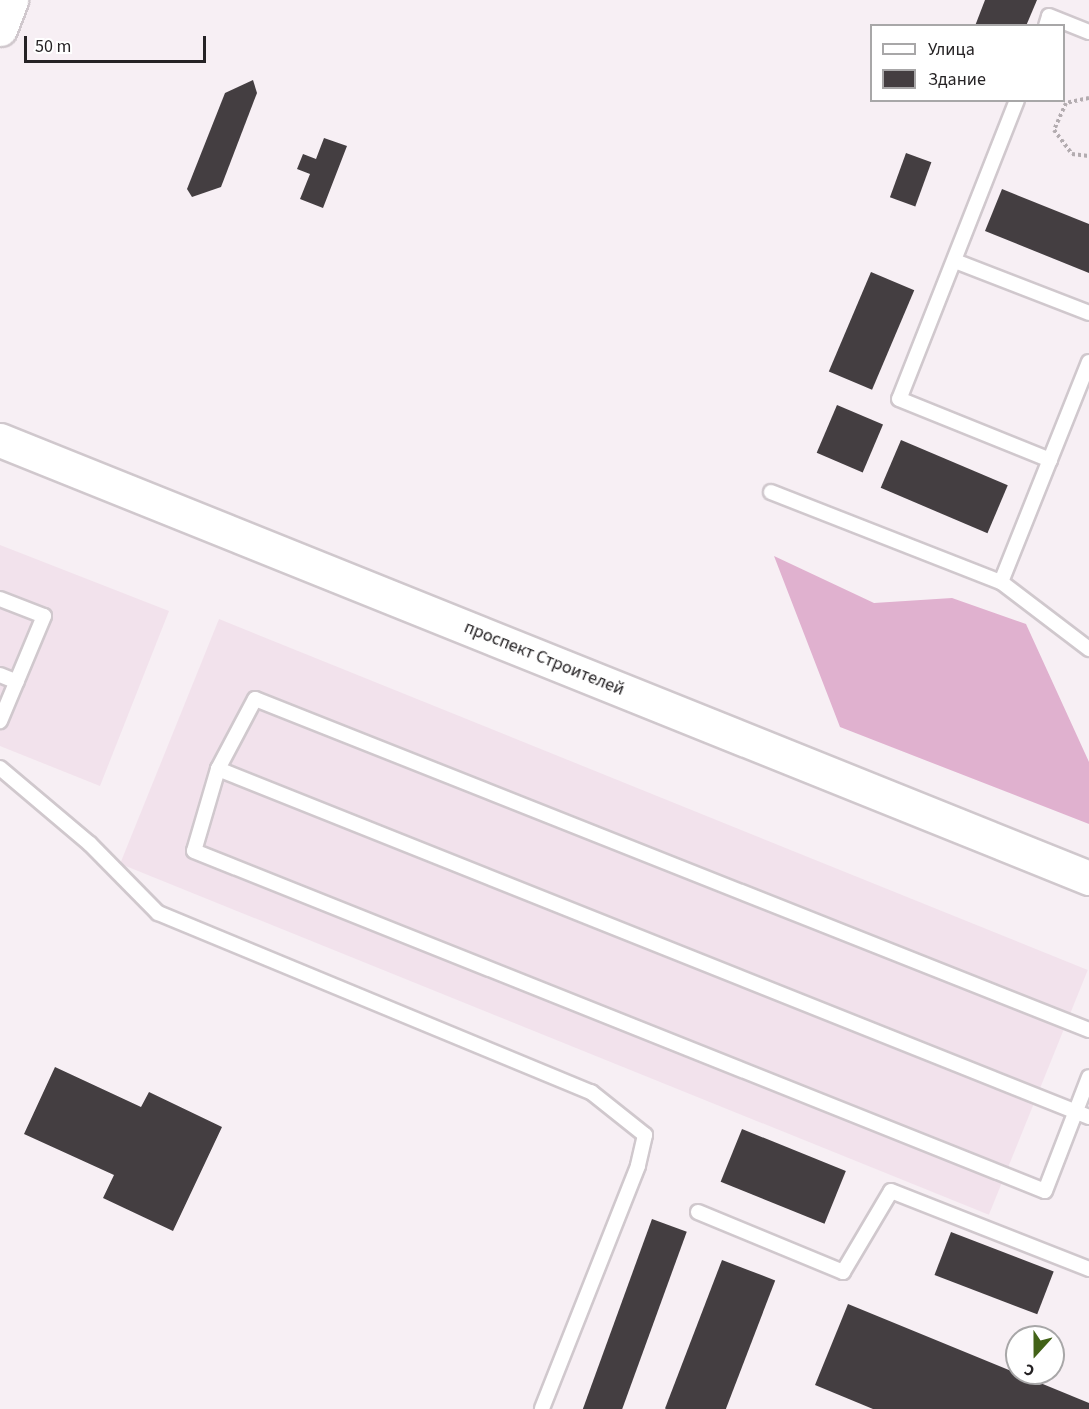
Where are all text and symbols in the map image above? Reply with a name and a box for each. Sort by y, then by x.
scale bar [27,24,208,62]
legend [870,24,1065,102]
text: 50 m [35,34,71,59]
text: Улица [928,37,975,62]
text: Здание [928,67,986,92]
street label: проспект Строителей [461,617,627,701]
north arrow [1005,1325,1065,1385]
text: С [1021,1358,1038,1382]

